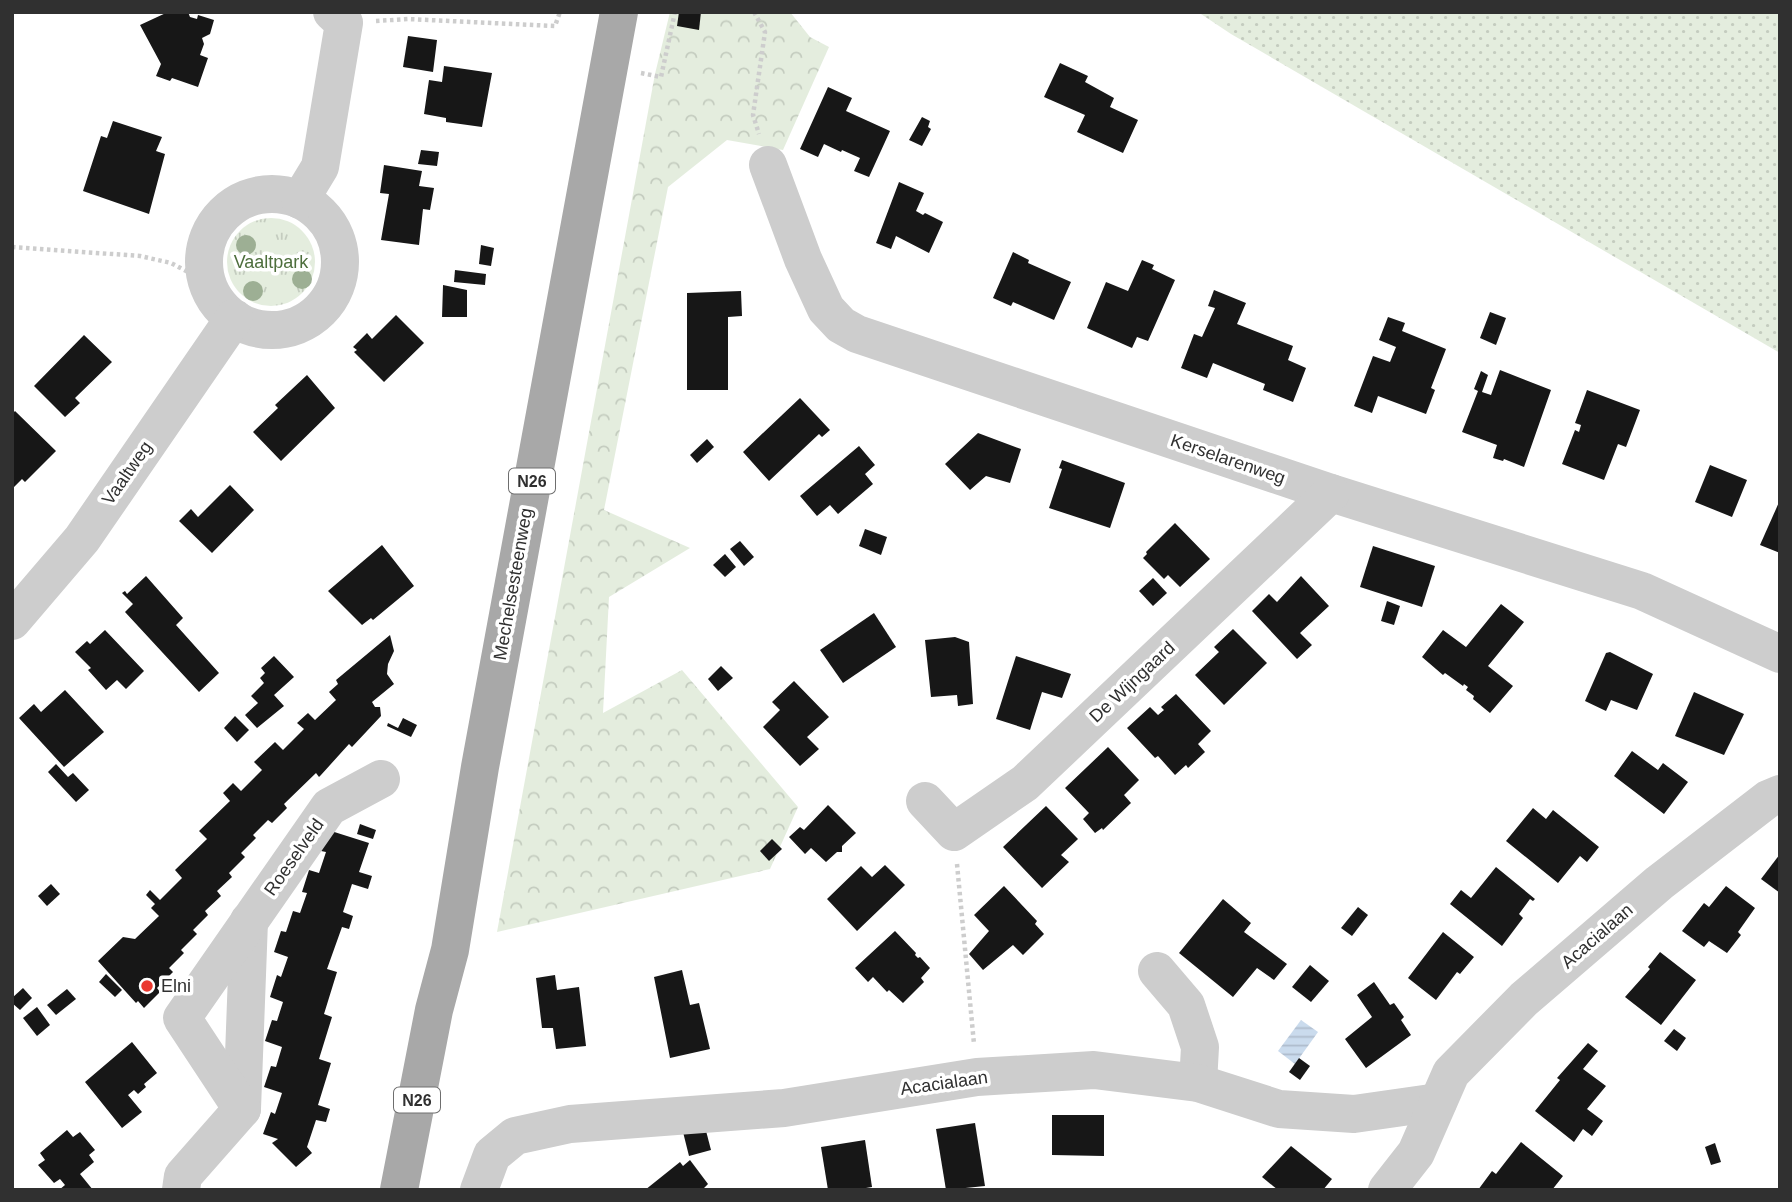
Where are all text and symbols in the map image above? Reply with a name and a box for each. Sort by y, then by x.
park label: Vaaltpark [234,252,309,272]
street label: Kerselarenweg [1168,430,1288,488]
street label: Vaaltweg [98,437,156,509]
road number: N26 [509,468,555,494]
street label: Mechelsesteenweg [490,506,536,662]
street label: De Wijngaard [1085,638,1179,726]
street label: Roeselveld [260,815,328,899]
street label: Acacialaan [1557,900,1637,972]
place label: Elni [161,976,191,996]
marker: Elni [139,978,155,994]
street label: Acacialaan [899,1067,989,1099]
road number: N26 [394,1088,440,1112]

